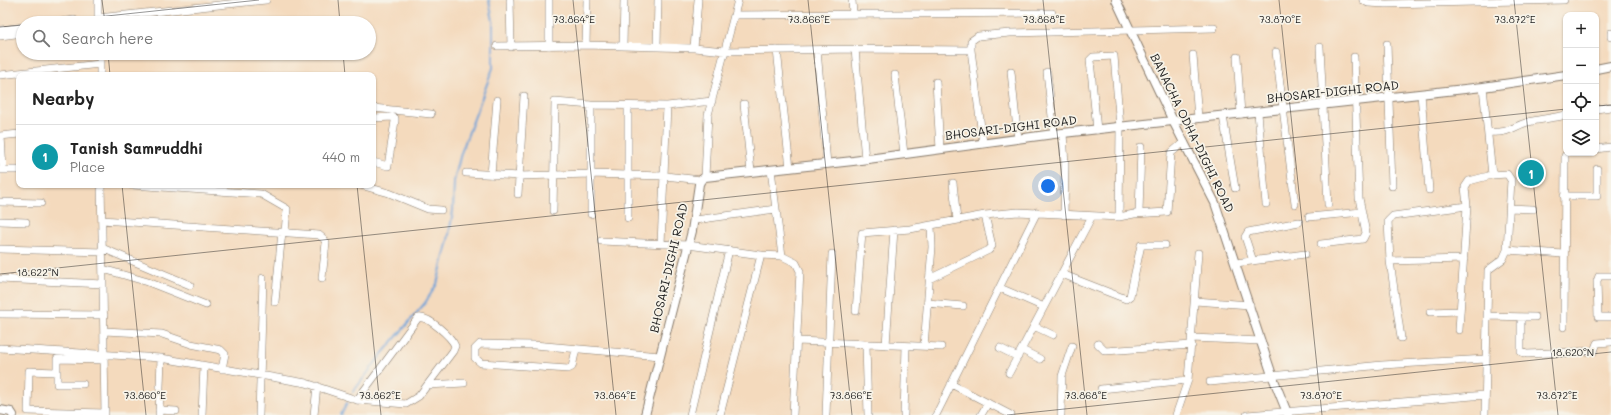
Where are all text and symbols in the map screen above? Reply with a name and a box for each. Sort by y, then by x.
text: 73.864°E [553,12,595,26]
text: 73.866°E [788,12,830,26]
text: 73.868°E [1023,12,1065,26]
text: 73.870°E [1259,12,1301,26]
text: 73.872°E [1494,12,1536,26]
map controls [1563,12,1599,156]
button: + [1563,12,1599,48]
search box [16,16,376,60]
icon: search [30,27,52,49]
text: Search here [62,28,153,48]
button: − [1563,48,1599,84]
street label: BANACHA ODHA-DIGHI ROAD [1147,50,1238,215]
street label: BHOSARI-DIGHI ROAD [1266,76,1400,106]
button: locate [1563,84,1599,120]
text: Nearby [32,87,94,109]
street label: BHOSARI-DIGHI ROAD [944,111,1078,143]
button: layers [1563,120,1599,156]
text: Tanish Samruddhi [70,138,203,158]
text: 1 [42,148,48,165]
text: 440 m [322,148,360,165]
text: Place [70,158,105,175]
pin: 1 [1518,158,1544,188]
your location [1038,176,1058,196]
street label: BHOSARI-DIGHI ROAD [645,201,691,334]
text: 18.622°N [17,265,59,279]
text: 18.620°N [1552,345,1594,359]
text: 73.860°E [124,388,166,402]
text: 73.862°E [359,388,401,402]
text: 73.864°E [594,388,636,402]
text: 73.866°E [830,388,872,402]
text: 73.868°E [1065,388,1107,402]
text: 73.870°E [1300,388,1342,402]
text: 73.872°E [1536,388,1578,402]

